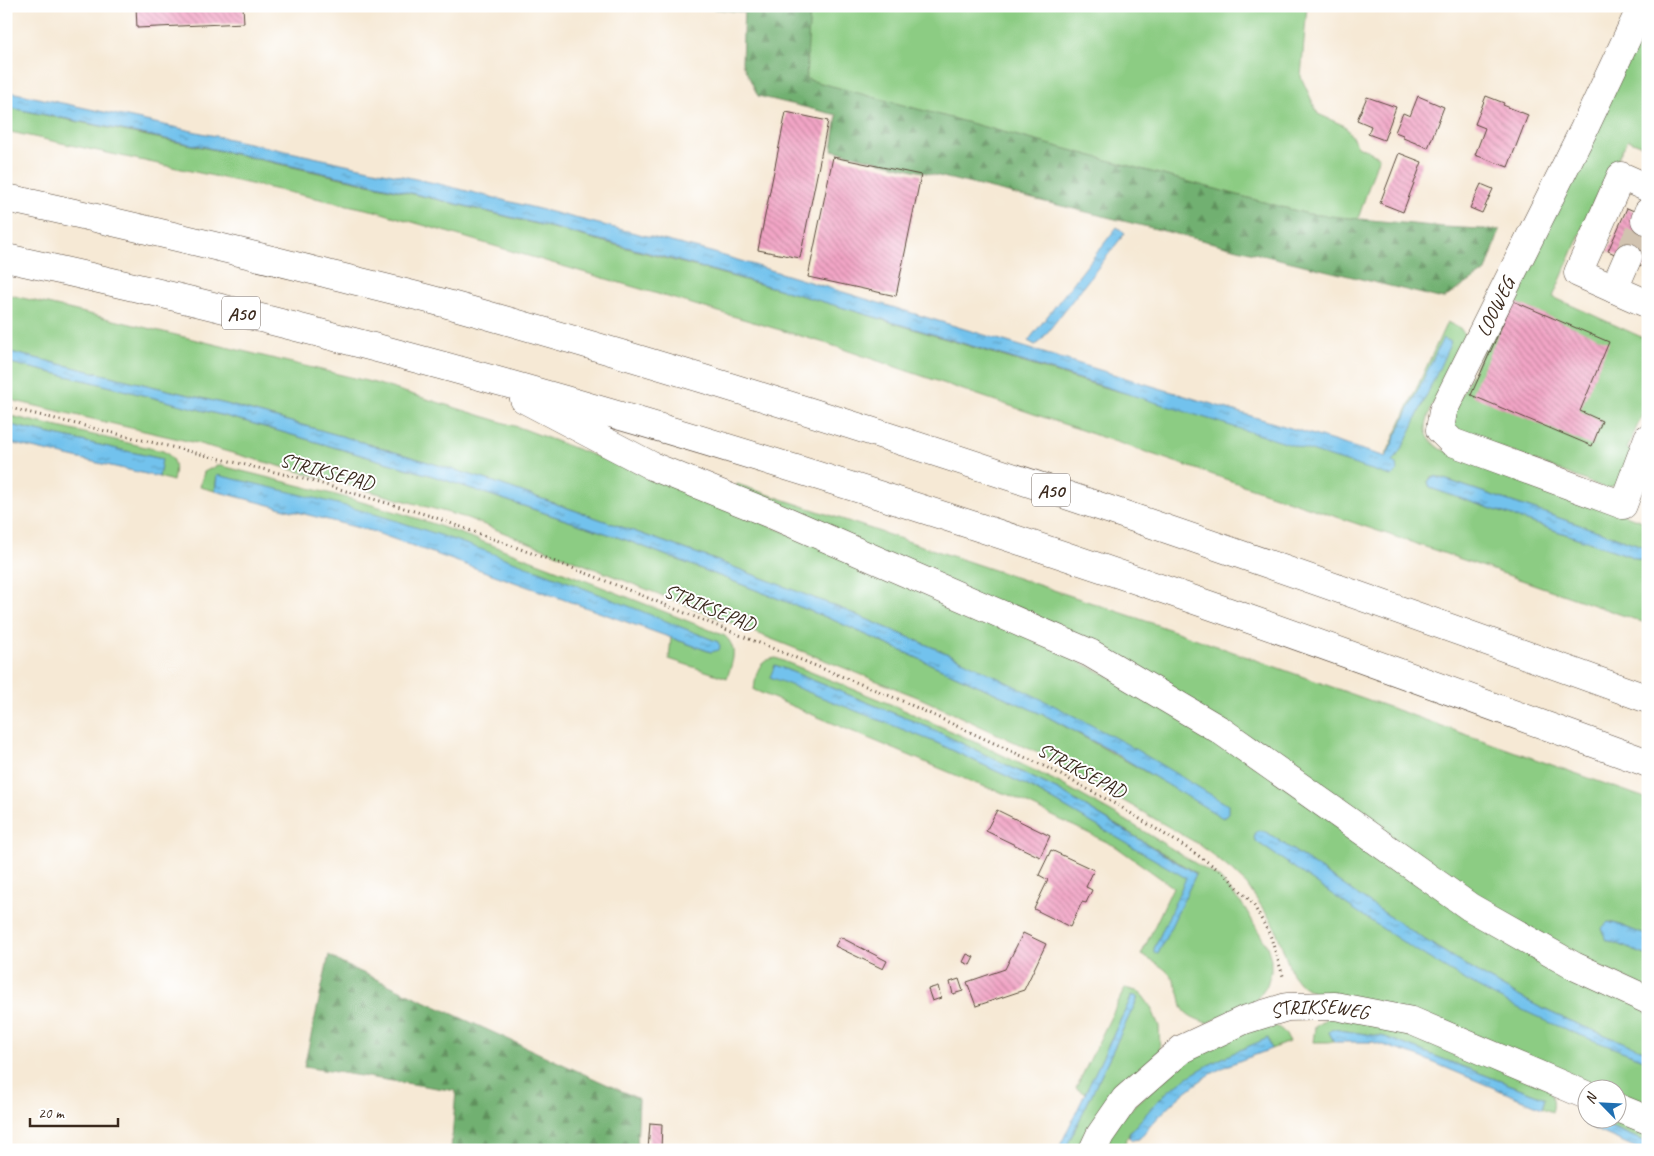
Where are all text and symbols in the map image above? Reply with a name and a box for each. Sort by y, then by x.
street label: LOOWEG [1471,271,1522,341]
road number: A50 [222,296,260,330]
street label: STRIKSEPAD [277,447,378,496]
road number: A50 [1032,474,1070,506]
street label: STRIKSEPAD [661,578,760,638]
street label: STRIKSEPAD [1033,737,1131,805]
street label: STRIKSEWEG [1267,994,1373,1026]
north arrow [1576,1078,1626,1128]
text: N [1581,1089,1601,1106]
scale bar [30,1096,118,1128]
text: 20 m [38,1104,65,1123]

